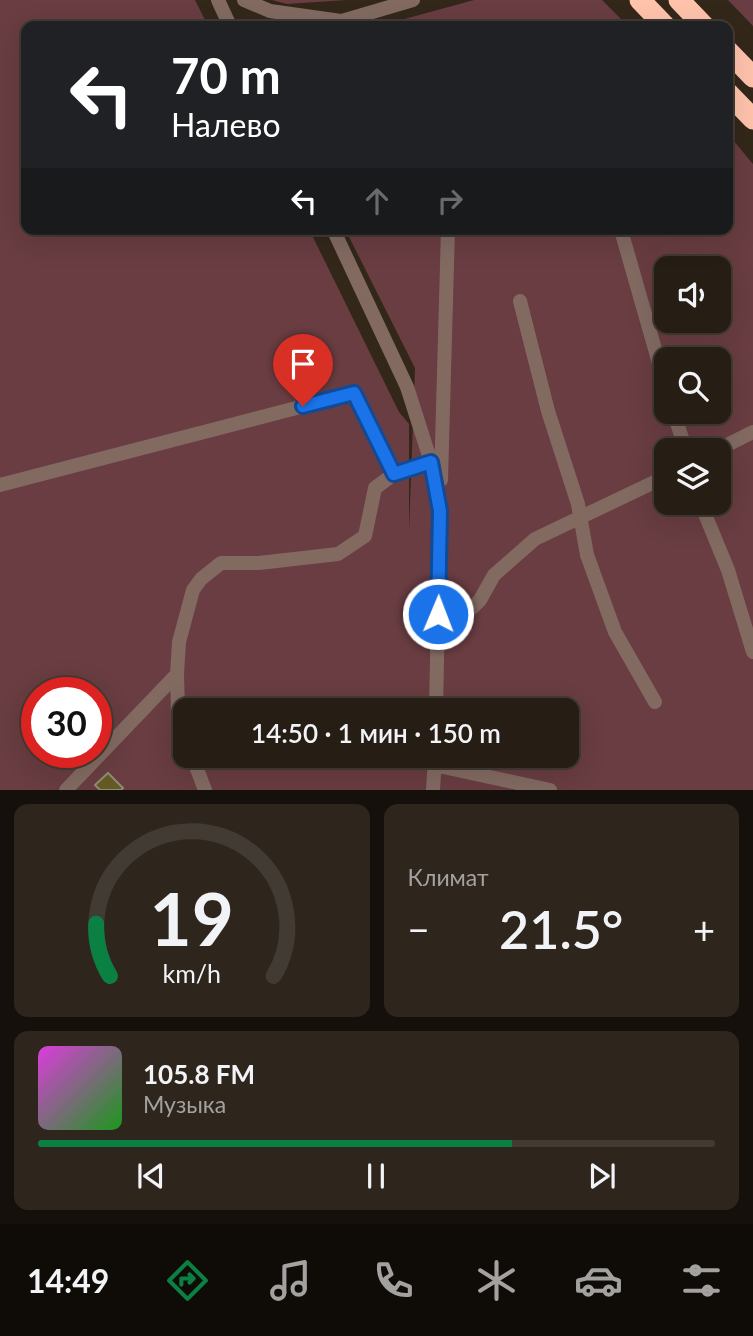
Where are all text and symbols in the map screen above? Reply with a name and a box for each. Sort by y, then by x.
text: 70 m [171,46,281,104]
icon: left [56,49,147,140]
text: Налево [171,105,281,144]
icon: left [285,182,323,220]
icon: ahead [358,182,396,220]
icon: right [431,182,469,220]
map controls [654,256,731,515]
button: sound [654,256,731,333]
pin [273,334,333,406]
icon: arrive [284,345,322,383]
button: search [654,347,731,424]
button: layers [654,438,731,515]
position arrow [401,577,475,651]
speed limit sign: 30 [21,677,112,768]
text: 14:50 · 1 мин · 150 m [251,717,501,749]
text: Климат [408,863,489,891]
text: 19 [150,875,234,963]
text: 21.5° [499,898,623,960]
text: − [408,906,430,952]
text: + [693,906,715,952]
text: km/h [162,958,221,988]
text: 105.8 FM [143,1058,255,1090]
text: Музыка [143,1090,226,1118]
icon: previous [132,1157,170,1195]
icon: pause [357,1157,395,1195]
icon: next [583,1157,621,1195]
icon: directions [163,1256,212,1305]
icon: music [266,1256,315,1305]
icon: phone [369,1256,418,1305]
icon: climate [472,1256,521,1305]
icon: car [574,1256,623,1305]
icon: filters [677,1256,726,1305]
text: 14:49 [27,1261,109,1300]

